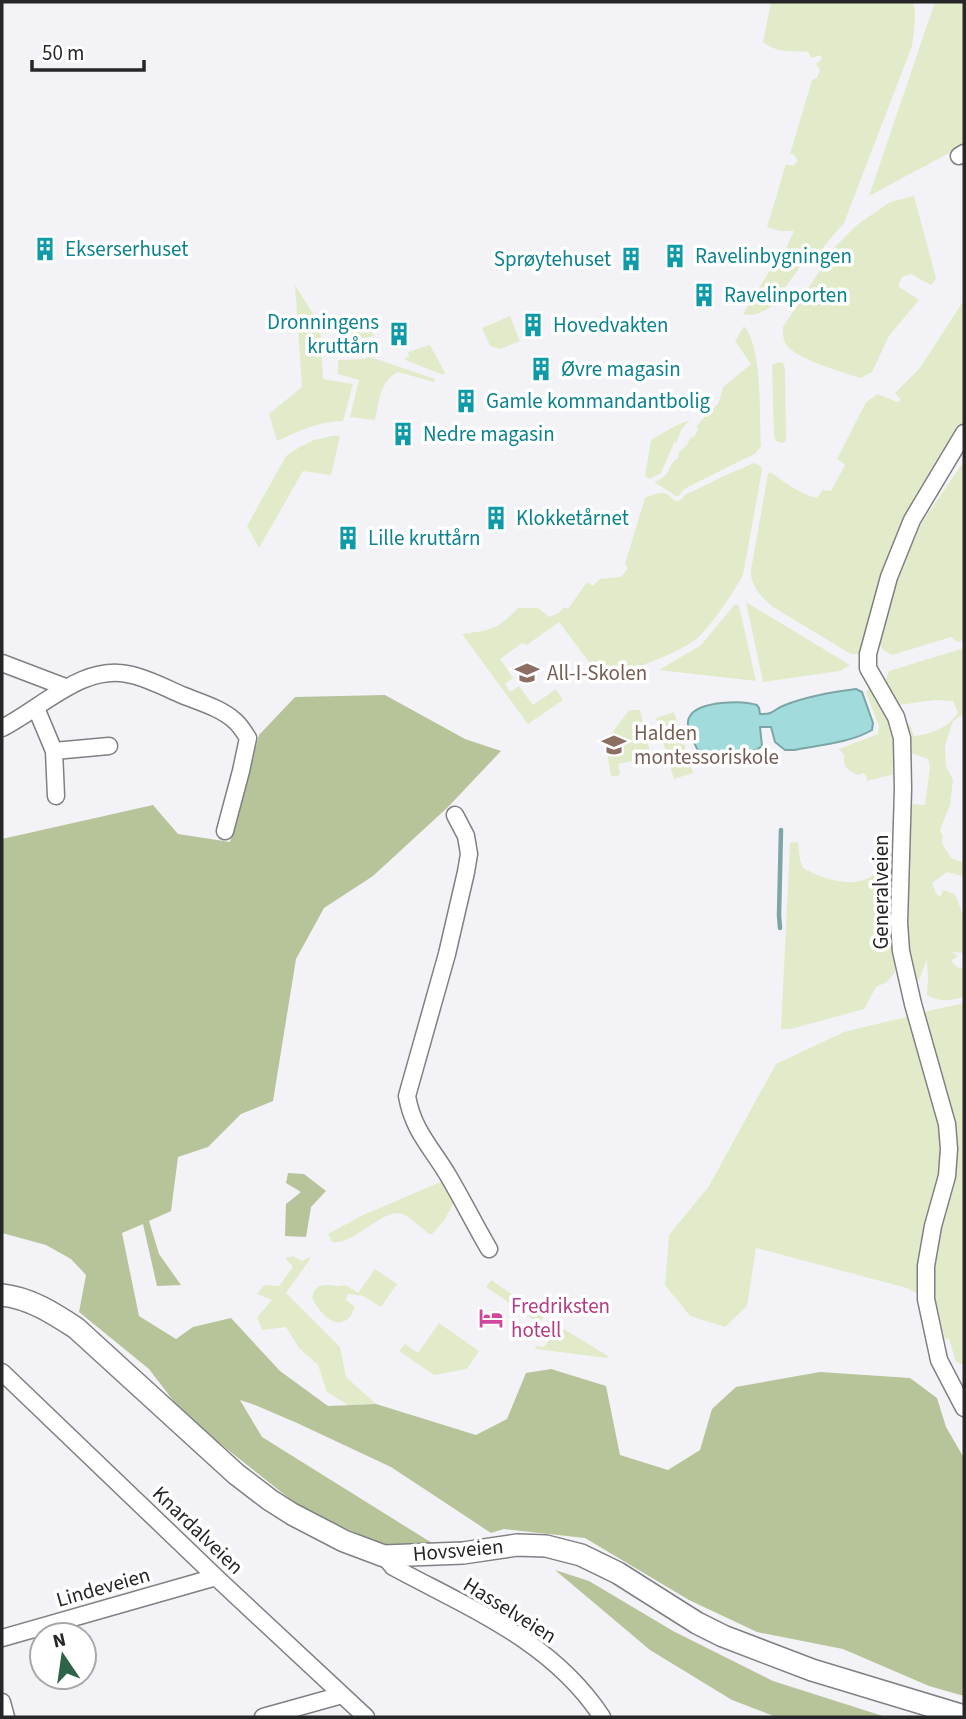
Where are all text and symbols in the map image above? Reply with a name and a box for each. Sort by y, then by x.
scale bar [32,28,144,72]
text: 50 m [42,38,84,68]
place label: Ekserserhuset [65,234,188,264]
building icon: Ekserserhuset [31,235,59,263]
place label: Ravelinbygningen [695,241,852,271]
building icon: Ravelinbygningen [661,242,689,270]
place label: Sprøytehuset [494,244,611,274]
building icon: Sprøytehuset [617,245,645,273]
place label: Ravelinporten [724,280,848,310]
building icon: Ravelinporten [690,281,718,309]
place label: Dronningens kruttårn [267,307,379,361]
place label: Hovedvakten [553,310,668,340]
building icon: Hovedvakten [519,311,547,339]
building icon: Dronningens kruttårn [385,320,413,348]
place label: Øvre magasin [561,354,681,384]
building icon: Øvre magasin [527,355,555,383]
place label: Gamle kommandantbolig [486,386,711,416]
building icon: Gamle kommandantbolig [452,387,480,415]
place label: Nedre magasin [423,419,555,449]
building icon: Nedre magasin [389,420,417,448]
place label: Klokketårnet [516,503,629,533]
building icon: Klokketårnet [482,504,510,532]
place label: Lille kruttårn [368,523,481,553]
building icon: Lille kruttårn [334,524,362,552]
place label: All-I-Skolen [547,658,647,688]
school or university icon: All-I-Skolen [513,659,541,687]
place label: Halden montessoriskole [634,718,779,772]
school or university icon: Halden montessoriskole [600,731,628,759]
street label: Generalveien [866,834,896,950]
place label: Fredriksten hotell [511,1291,610,1345]
hotel icon: Fredriksten hotell [477,1304,505,1332]
street label: Knardalveien [146,1479,250,1581]
street label: Hovsveien [411,1531,505,1569]
street label: Lindeveien [53,1559,153,1615]
street label: Hasselveien [458,1569,562,1651]
north arrow [28,1621,98,1691]
text: N [50,1626,69,1655]

